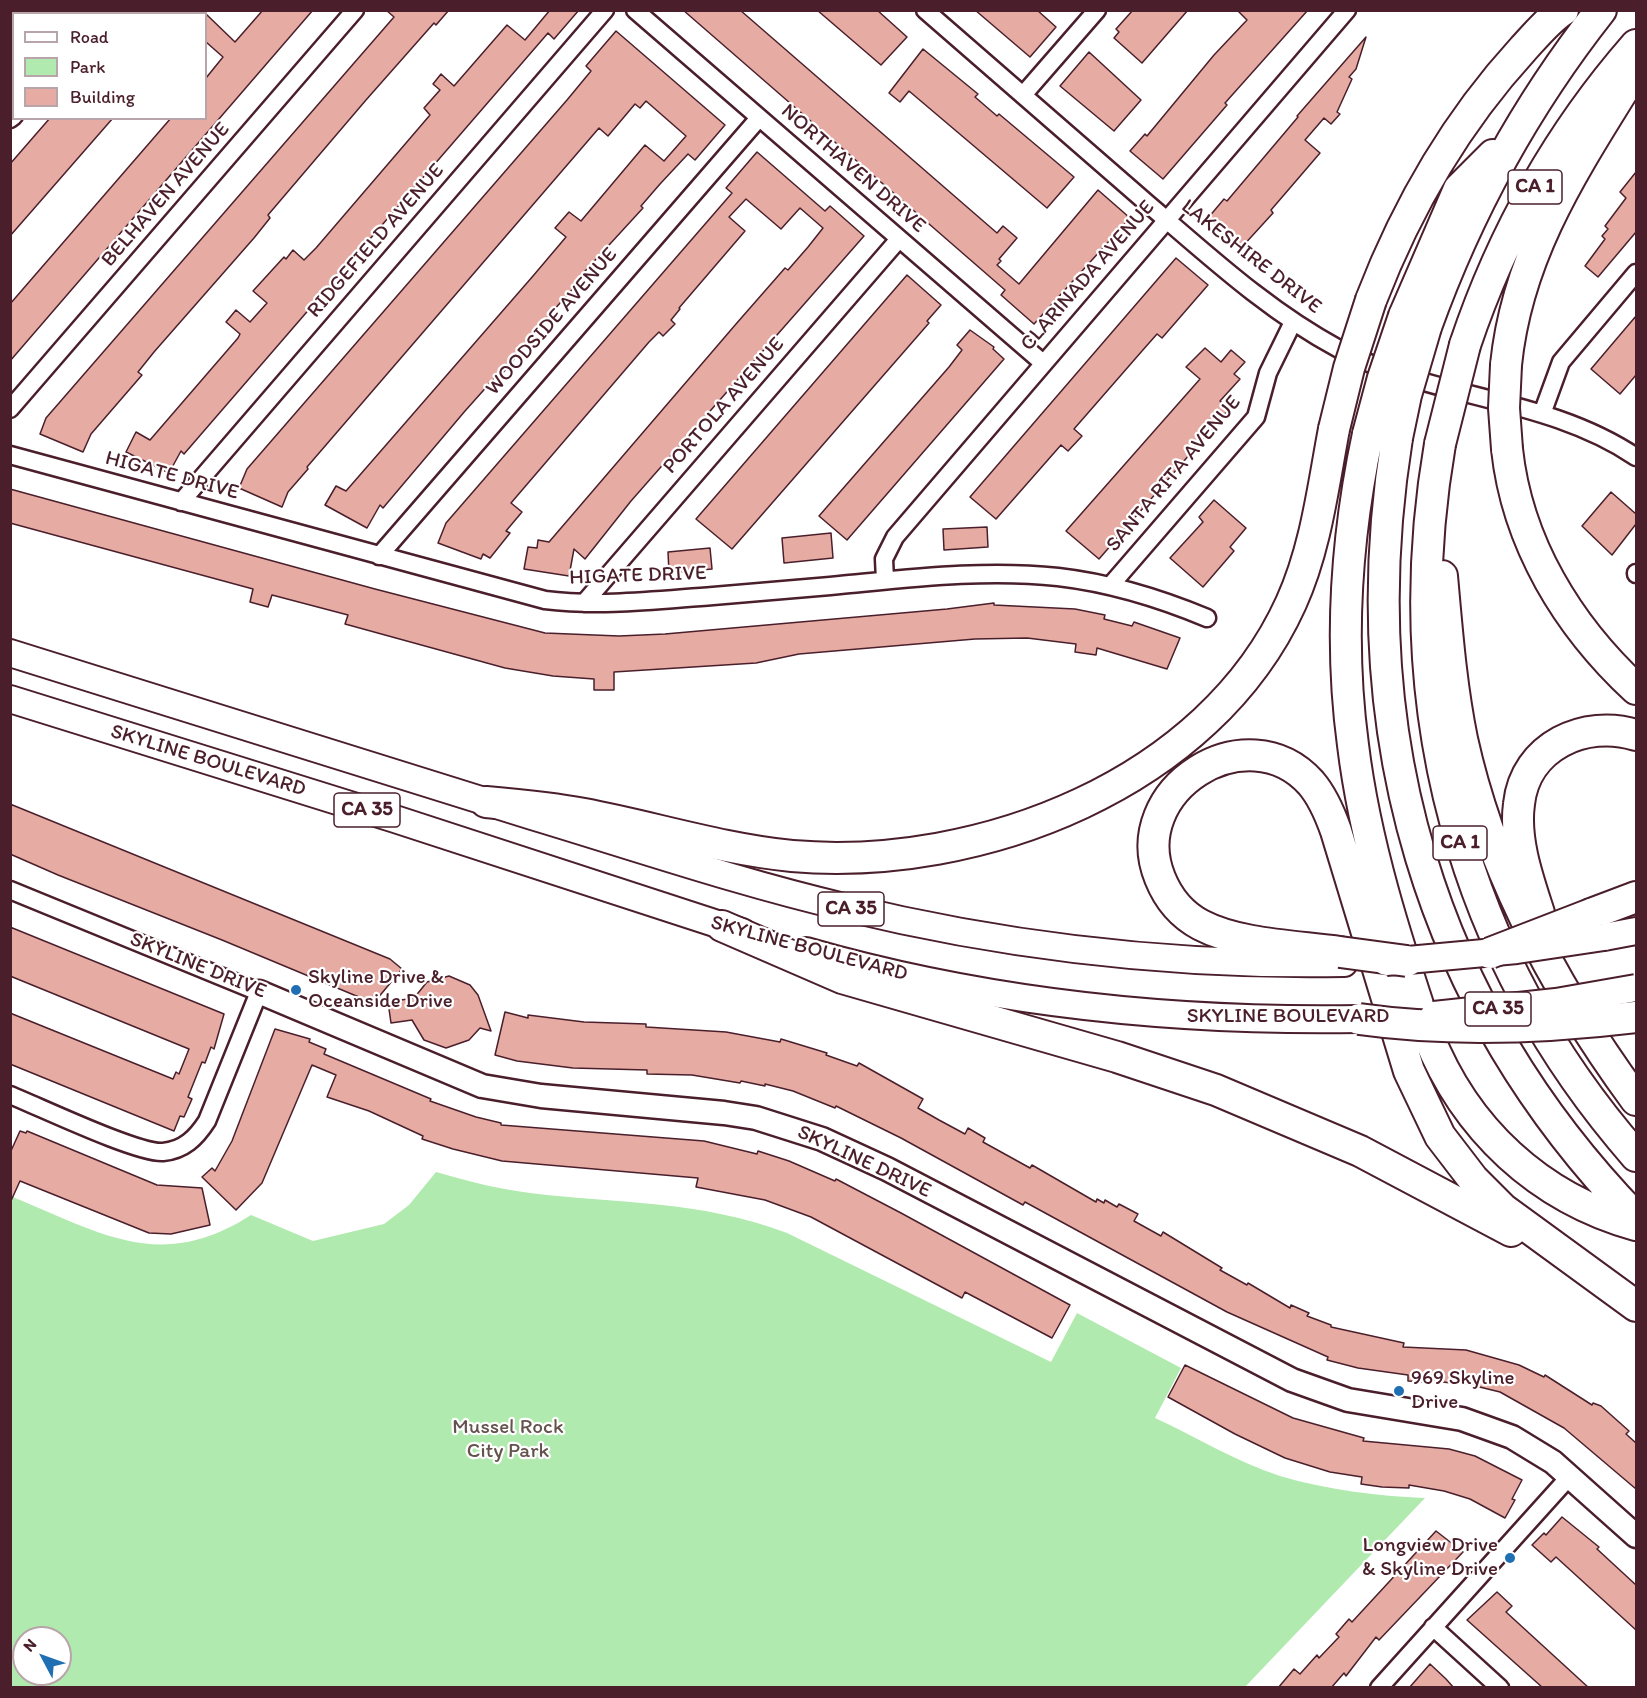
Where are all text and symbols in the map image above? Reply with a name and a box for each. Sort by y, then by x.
legend [12,12,207,120]
text: Road [70,26,109,48]
text: Park [70,56,105,78]
text: Building [70,86,135,108]
street label: NORTHAVEN DRIVE [775,99,931,239]
street label: BELHAVEN AVENUE [96,118,236,272]
street label: RIDGEFIELD AVENUE [302,159,450,323]
road number: CA 1 [1508,170,1562,204]
street label: LAKESHIRE DRIVE [1176,194,1326,320]
street label: CLARINADA AVENUE [1016,195,1160,357]
street label: WOODSIDE AVENUE [481,243,623,401]
street label: PORTOLA AVENUE [658,333,790,479]
street label: SANTA RITA AVENUE [1101,391,1247,557]
street label: HIGATE DRIVE [102,446,242,506]
street label: HIGATE DRIVE [569,561,707,591]
street label: SKYLINE BOULEVARD [107,719,309,803]
road number: CA 35 [334,793,400,827]
road number: CA 1 [1433,826,1487,860]
road number: CA 35 [818,892,884,926]
street label: SKYLINE BOULEVARD [708,911,910,987]
street label: SKYLINE DRIVE [126,927,270,1005]
place label: Skyline Drive & Oceanside Drive [308,965,453,1015]
marker: Skyline Drive & Oceanside Drive [289,983,303,997]
road number: CA 35 [1465,992,1531,1026]
street label: SKYLINE BOULEVARD [1187,1004,1389,1030]
street label: SKYLINE DRIVE [793,1120,935,1204]
place label: 969 Skyline Drive [1411,1366,1514,1416]
marker: 969 Skyline Drive [1392,1384,1406,1398]
park label: Mussel Rock City Park [452,1415,564,1465]
place label: Longview Drive & Skyline Drive [1362,1533,1498,1583]
marker: Longview Drive & Skyline Drive [1503,1551,1517,1565]
north arrow [12,1626,72,1686]
text: N [19,1635,40,1655]

